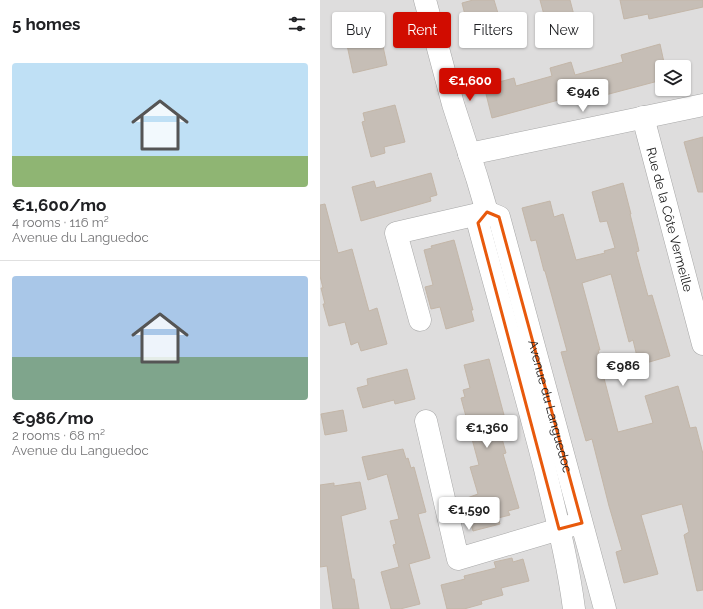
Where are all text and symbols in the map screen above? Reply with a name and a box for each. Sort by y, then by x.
chip: Buy [332,12,385,48]
chip: Rent [393,12,451,48]
chip: Filters [459,12,527,48]
chip: New [535,12,593,48]
icon: filters [286,13,308,35]
text: 5 homes [12,14,80,34]
map controls [655,60,691,96]
button: layers [655,60,691,96]
pin: €1,600 [437,68,503,102]
text: €1,600 [448,73,492,88]
pin: €946 [559,79,607,113]
text: €946 [566,84,600,99]
icon: home [124,89,196,161]
street label: Rue de la Côte Vermeille [643,146,696,294]
text: €1,600/mo [12,195,106,215]
text: 4 rooms · 116 m² [12,215,109,230]
text: Avenue du Languedoc [12,230,149,245]
icon: home [124,302,196,374]
street label: Avenue du Languedoc [525,338,575,474]
pin: €986 [599,353,647,387]
text: €986 [606,358,640,373]
text: €986/mo [12,408,94,428]
pin: €1,360 [454,415,520,449]
text: €1,360 [466,420,508,435]
text: 2 rooms · 68 m² [12,428,105,443]
text: Avenue du Languedoc [12,443,149,458]
pin: €1,590 [436,497,502,531]
text: €1,590 [448,502,490,517]

